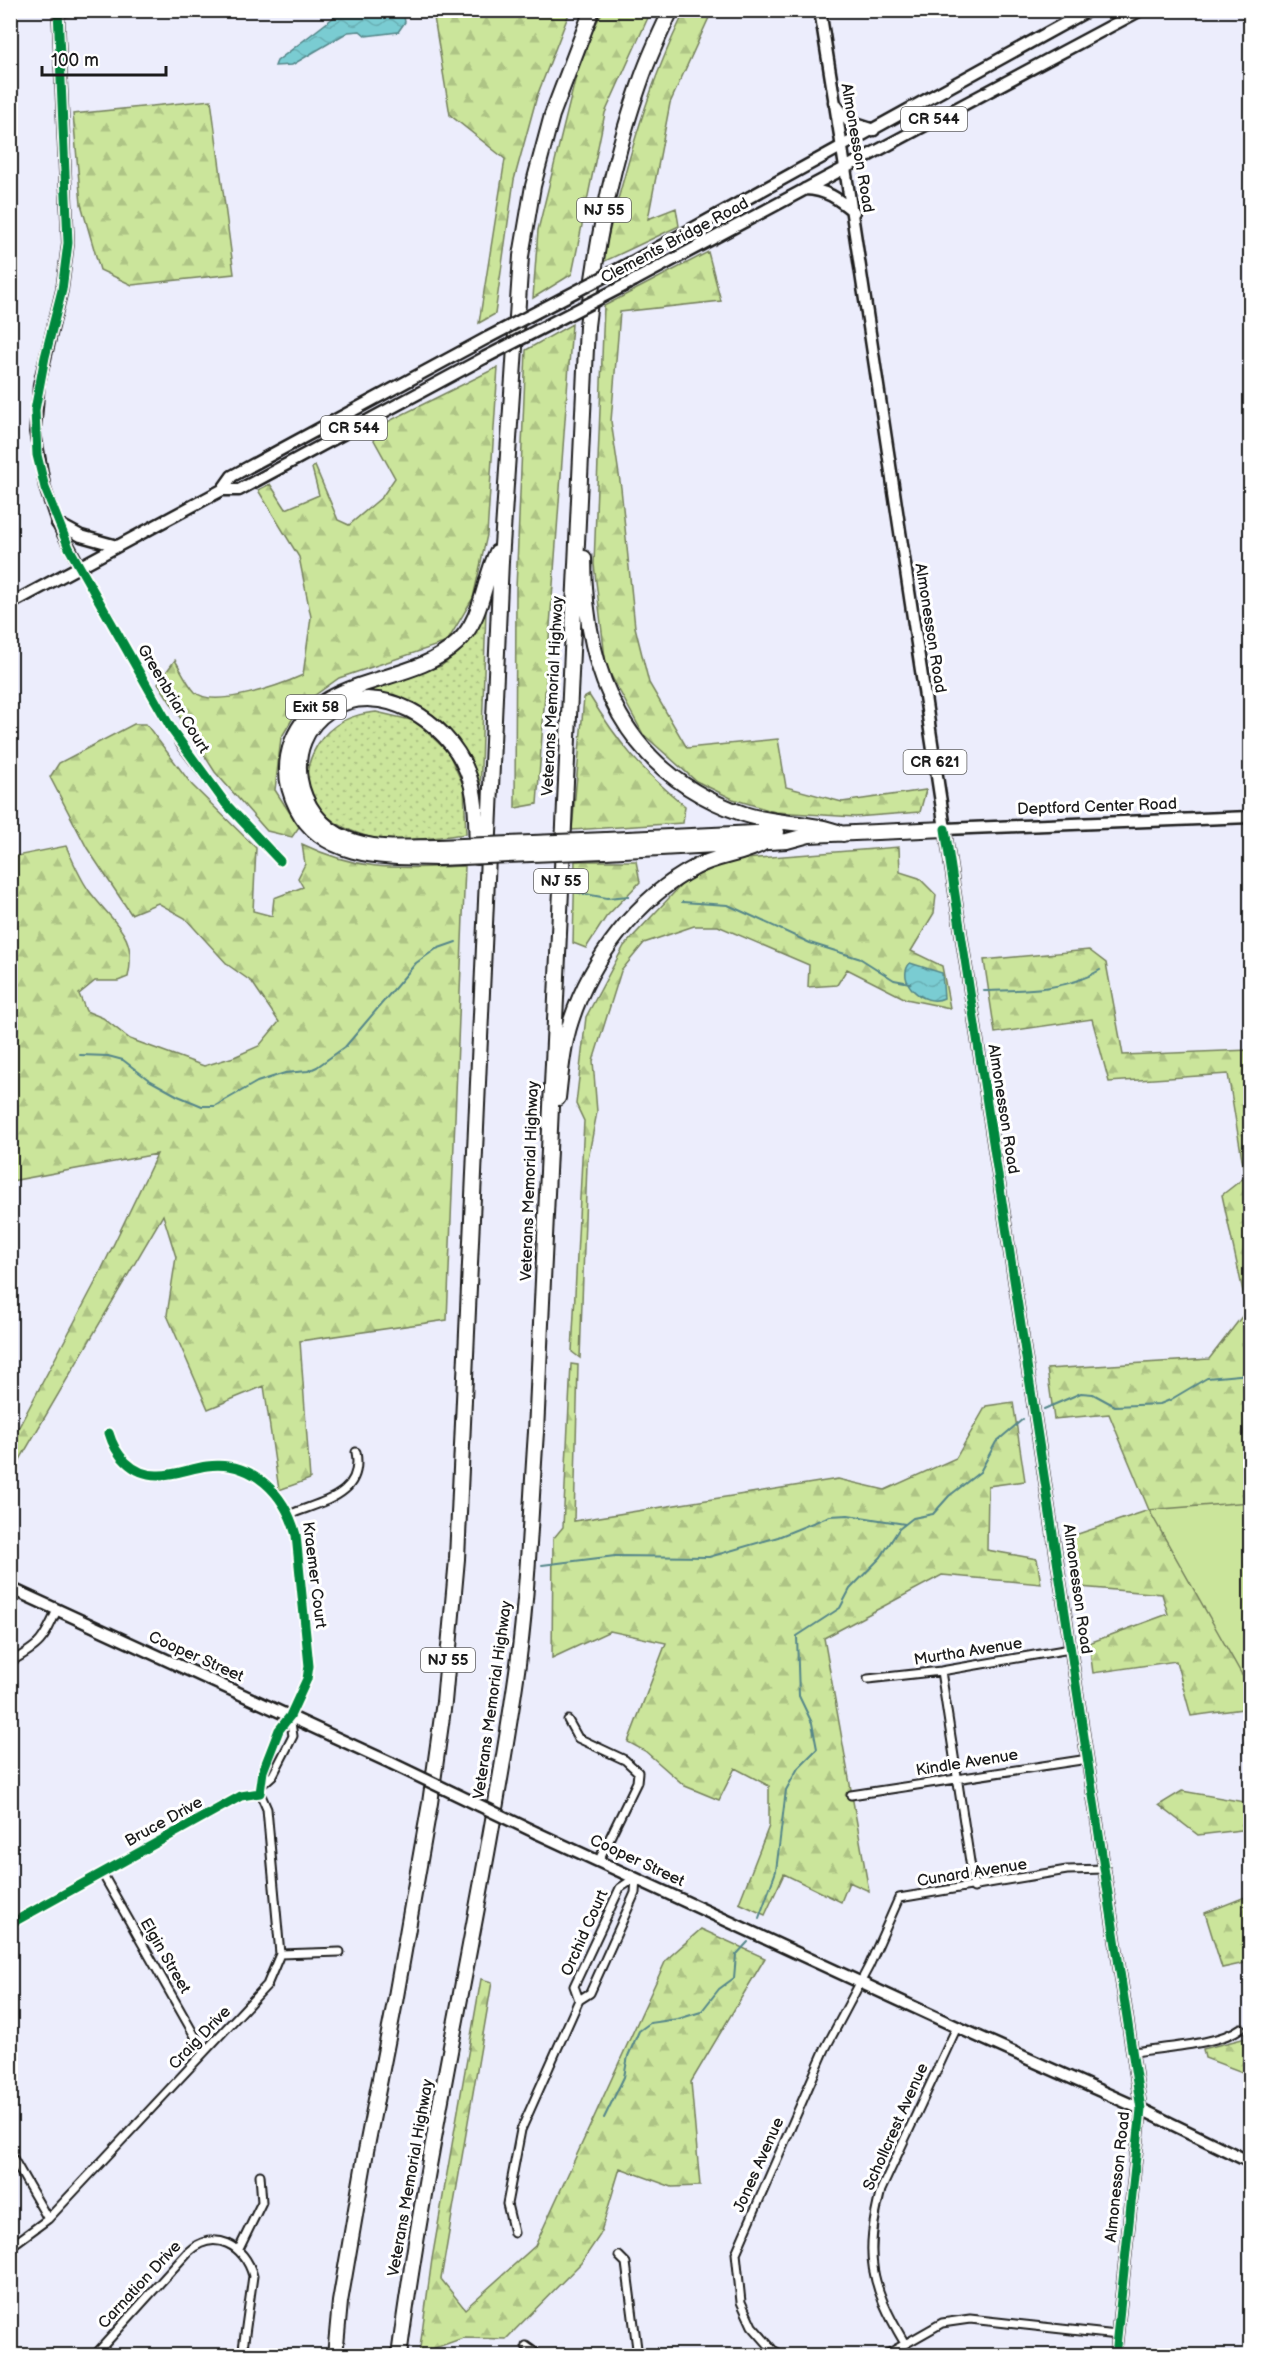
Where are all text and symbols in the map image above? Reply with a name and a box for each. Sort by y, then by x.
scale bar [42,39,166,77]
text: 100 m [51,50,99,71]
street label: Almonesson Road [836,82,878,214]
road number: CR 544 [901,107,967,131]
street label: Clements Bridge Road [598,194,752,288]
road number: NJ 55 [577,198,631,222]
road number: CR 544 [321,416,387,440]
street label: Almonesson Road [910,562,950,694]
street label: Veterans Memorial Highway [538,595,568,796]
street label: Greenbriar Court [133,641,213,757]
road number: Exit 58 [286,695,346,719]
road number: CR 621 [904,750,966,774]
street label: Deptford Center Road [1017,795,1177,819]
road number: NJ 55 [534,869,588,893]
street label: Almonesson Road [983,1043,1023,1175]
street label: Veterans Memorial Highway [517,1080,543,1281]
street label: Kraemer Court [298,1521,330,1629]
street label: Almonesson Road [1058,1523,1096,1655]
street label: Veterans Memorial Highway [470,1599,516,1800]
street label: Cooper Street [146,1628,247,1686]
street label: Murtha Avenue [912,1634,1024,1670]
road number: NJ 55 [421,1648,475,1672]
street label: Kindle Avenue [915,1745,1020,1780]
street label: Bruce Drive [122,1793,206,1851]
street label: Cooper Street [587,1831,687,1891]
street label: Cunard Avenue [916,1855,1029,1891]
street label: Orchid Court [558,1887,612,1979]
street label: Elgin Street [136,1915,194,1997]
street label: Craig Drive [165,2002,235,2074]
street label: Schollcrest Avenue [859,2060,933,2194]
street label: Veterans Memorial Highway [384,2077,438,2278]
street label: Almonesson Road [1102,2111,1134,2243]
street label: Jones Avenue [730,2114,789,2215]
street label: Carnation Drive [95,2237,186,2333]

